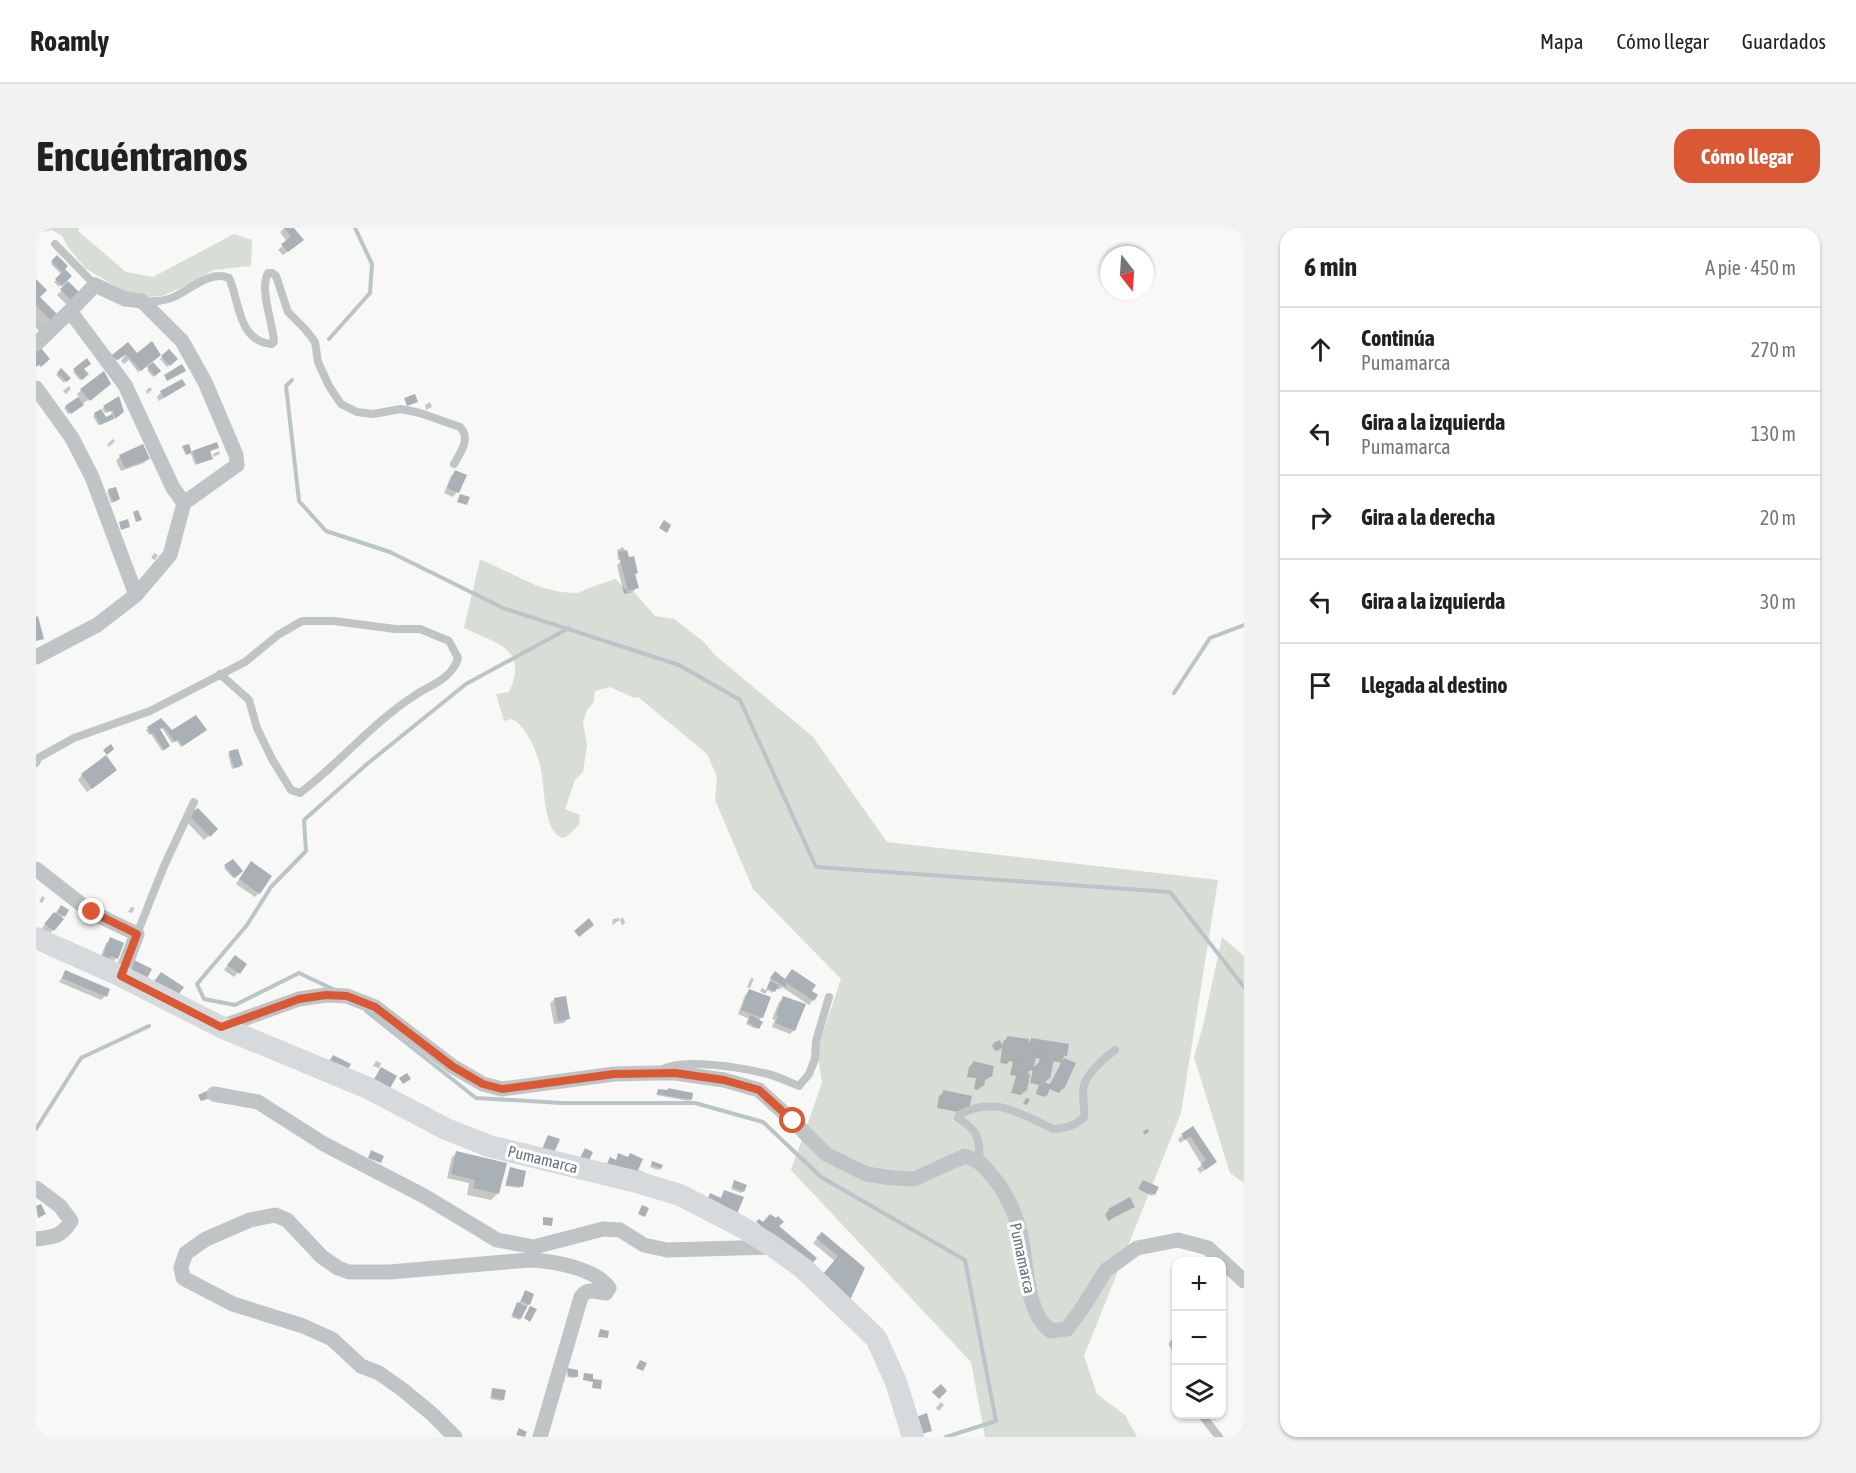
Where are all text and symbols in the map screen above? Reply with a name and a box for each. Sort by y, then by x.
text: Roamly [30,25,109,57]
text: Mapa [1540,29,1584,53]
text: Cómo llegar [1617,29,1709,53]
text: Guardados [1742,29,1826,53]
button: Cómo llegar [1674,129,1820,183]
text: Encuéntranos [36,132,248,180]
north arrow [1100,246,1154,300]
text: 6 min [1304,252,1357,282]
text: A pie · 450 m [1705,256,1796,279]
text: Continúa [1361,325,1435,351]
icon: ahead [1304,333,1337,366]
text: 270 m [1751,338,1796,361]
text: Pumamarca [1361,351,1450,374]
text: Gira a la izquierda [1361,409,1505,435]
icon: left [1304,417,1337,450]
text: 130 m [1751,422,1796,445]
text: Pumamarca [1361,435,1450,458]
icon: right [1304,501,1337,534]
text: Gira a la derecha [1361,504,1495,530]
text: 20 m [1760,506,1796,529]
icon: left [1304,585,1337,618]
text: Gira a la izquierda [1361,588,1505,614]
text: 30 m [1760,590,1796,613]
icon: arrive [1304,669,1337,702]
text: Llegada al destino [1361,672,1508,698]
route end [78,898,104,924]
route start [779,1107,805,1133]
street label: Pumamarca [506,1142,580,1176]
street label: Pumamarca [1007,1221,1039,1295]
map controls [1172,1257,1226,1419]
button: + [1172,1257,1226,1311]
button: − [1172,1311,1226,1365]
button: layers [1172,1365,1226,1419]

